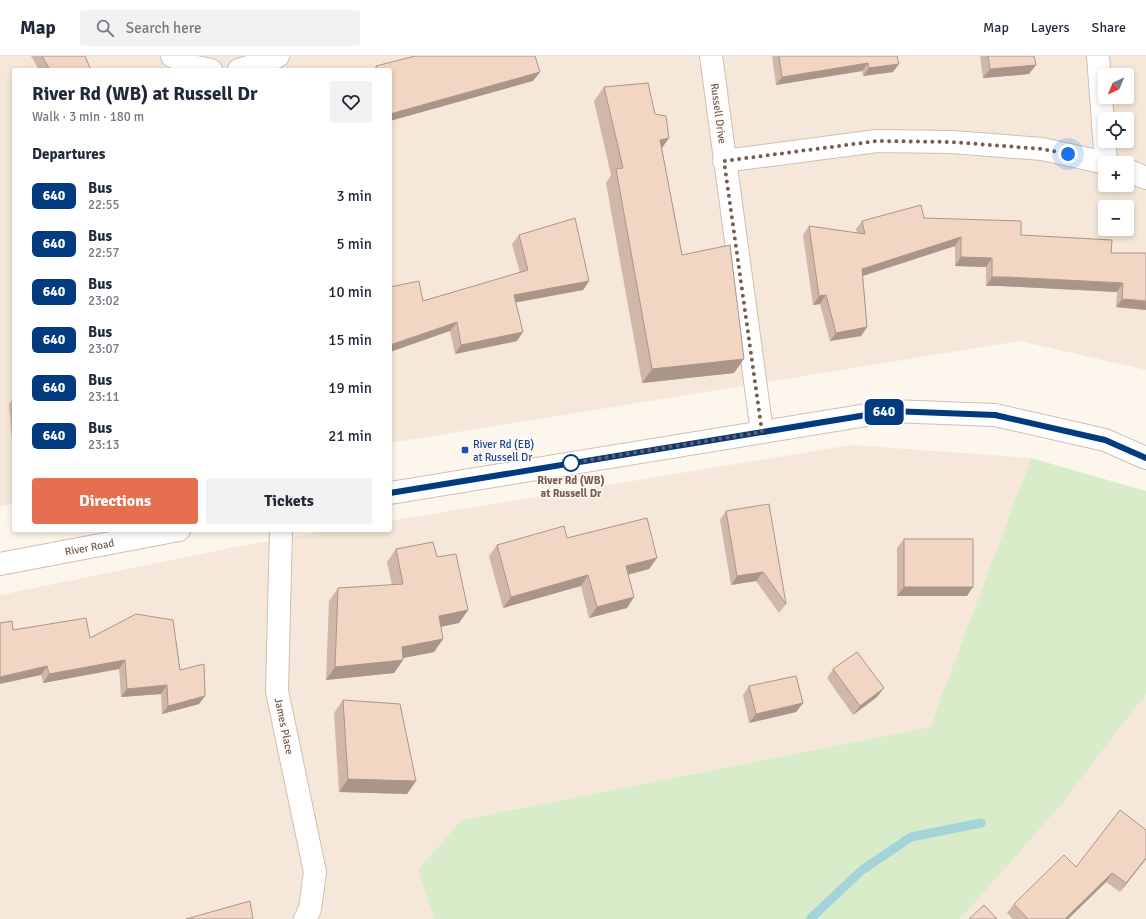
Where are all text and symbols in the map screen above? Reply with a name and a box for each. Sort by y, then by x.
search box [80,10,360,46]
text: Map [20,16,56,40]
icon: search [94,17,116,39]
text: Search here [126,19,201,37]
text: Map [983,19,1009,36]
text: Layers [1031,19,1070,36]
text: Share [1092,19,1126,36]
north arrow [1098,68,1134,104]
map controls [1098,68,1134,236]
button: heart [330,81,372,123]
text: River Rd (WB) at Russell Dr [32,82,257,106]
street label: Russell Drive [708,82,729,145]
text: Walk · 3 min · 180 m [32,109,144,125]
button: locate [1098,112,1134,148]
your location [1058,144,1078,164]
text: Departures [32,145,105,163]
button: + [1098,156,1134,192]
text: Bus [88,179,112,197]
text: 640 [43,187,65,204]
text: 3 min [336,187,372,205]
text: 22:55 [88,197,120,213]
button: − [1098,200,1134,236]
text: Bus [88,227,112,245]
text: 640 [43,235,65,252]
text: 5 min [336,235,372,253]
text: 22:57 [88,245,120,261]
text: Bus [88,275,112,293]
text: 640 [43,283,65,300]
text: 10 min [328,283,372,301]
text: 23:02 [88,293,120,309]
text: Bus [88,323,112,341]
text: 640 [43,331,65,348]
text: 15 min [328,331,372,349]
text: 23:07 [88,341,120,357]
text: Bus [88,371,112,389]
text: 640 [43,379,65,396]
text: 19 min [328,379,372,397]
text: 23:11 [88,389,120,405]
line badge: 640 [861,399,907,425]
text: 640 [873,403,895,420]
text: Bus [88,419,112,437]
text: 640 [43,427,65,444]
text: 21 min [328,427,372,445]
text: 23:13 [88,437,120,453]
place label: River Rd (EB) at Russell Dr [473,438,534,464]
marker: River Rd (EB) at Russell Dr [460,445,470,455]
marker: River Rd (WB) at Russell Dr [562,454,580,472]
place label: River Rd (WB) at Russell Dr [537,474,605,500]
button: Directions [32,478,198,524]
button: Tickets [206,478,372,524]
street label: River Road [64,536,115,558]
street label: James Place [272,697,297,756]

